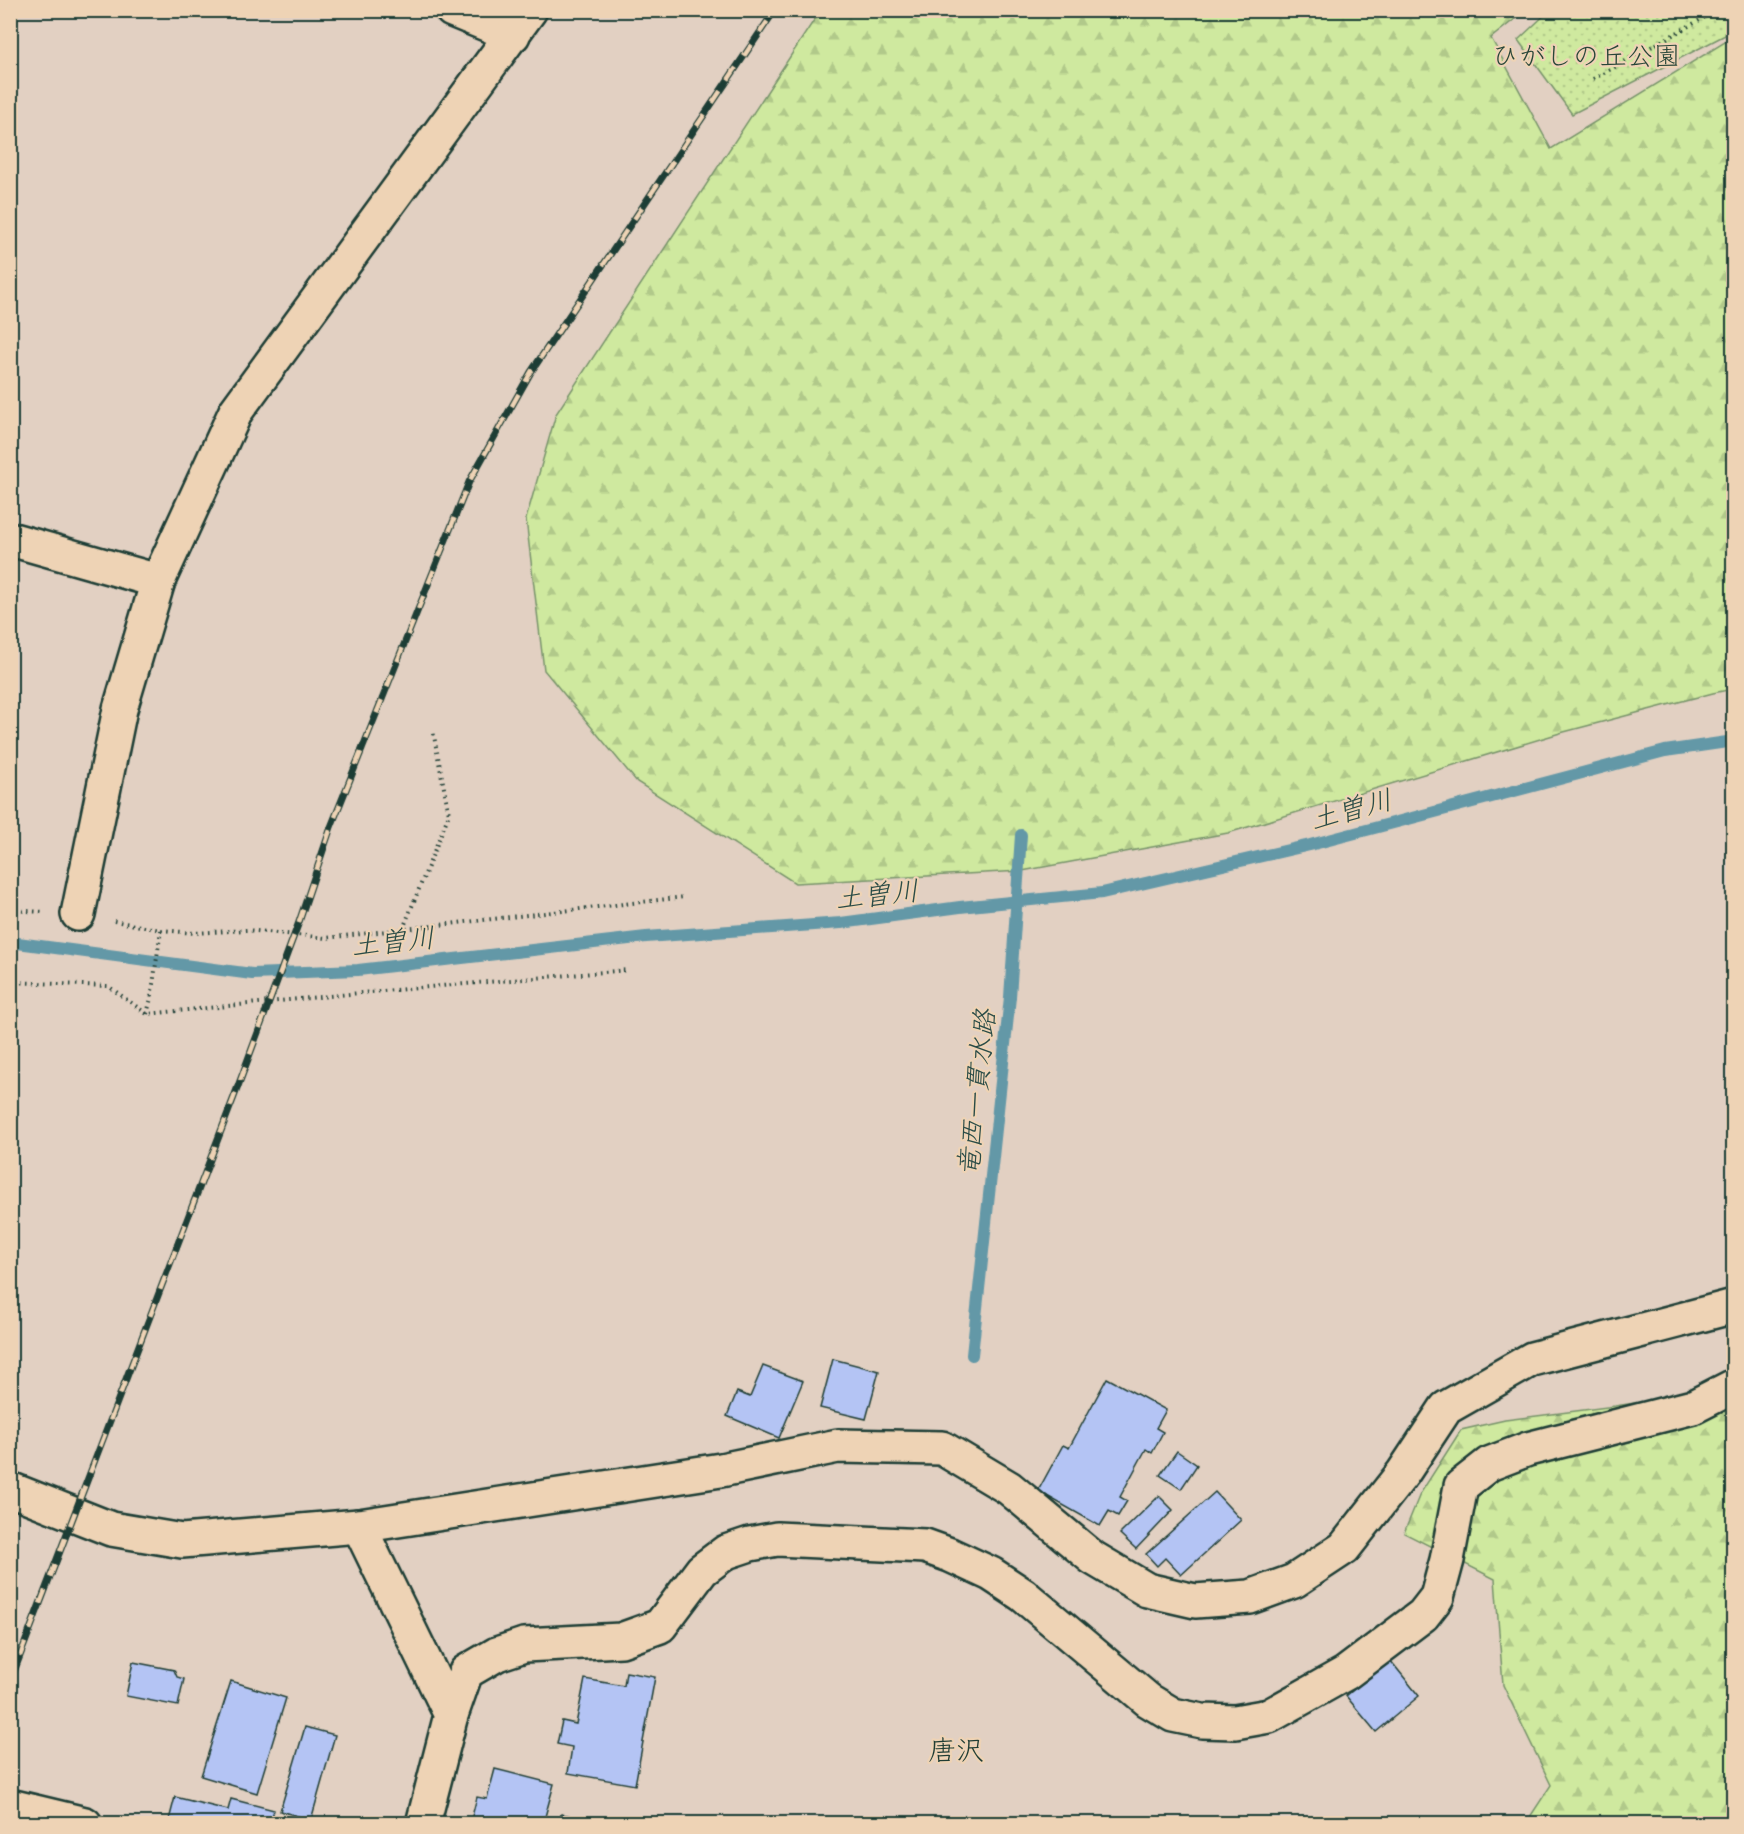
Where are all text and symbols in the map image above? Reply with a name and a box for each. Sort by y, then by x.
park label: ひがしの丘公園 [1492,39,1681,78]
water label: 土曽川 [1306,782,1398,843]
water label: 土曽川 [833,873,921,922]
water label: 土曽川 [349,920,437,969]
water label: 竜西一貫水路 [950,1006,1009,1179]
district label: 唐沢 [928,1733,984,1774]

